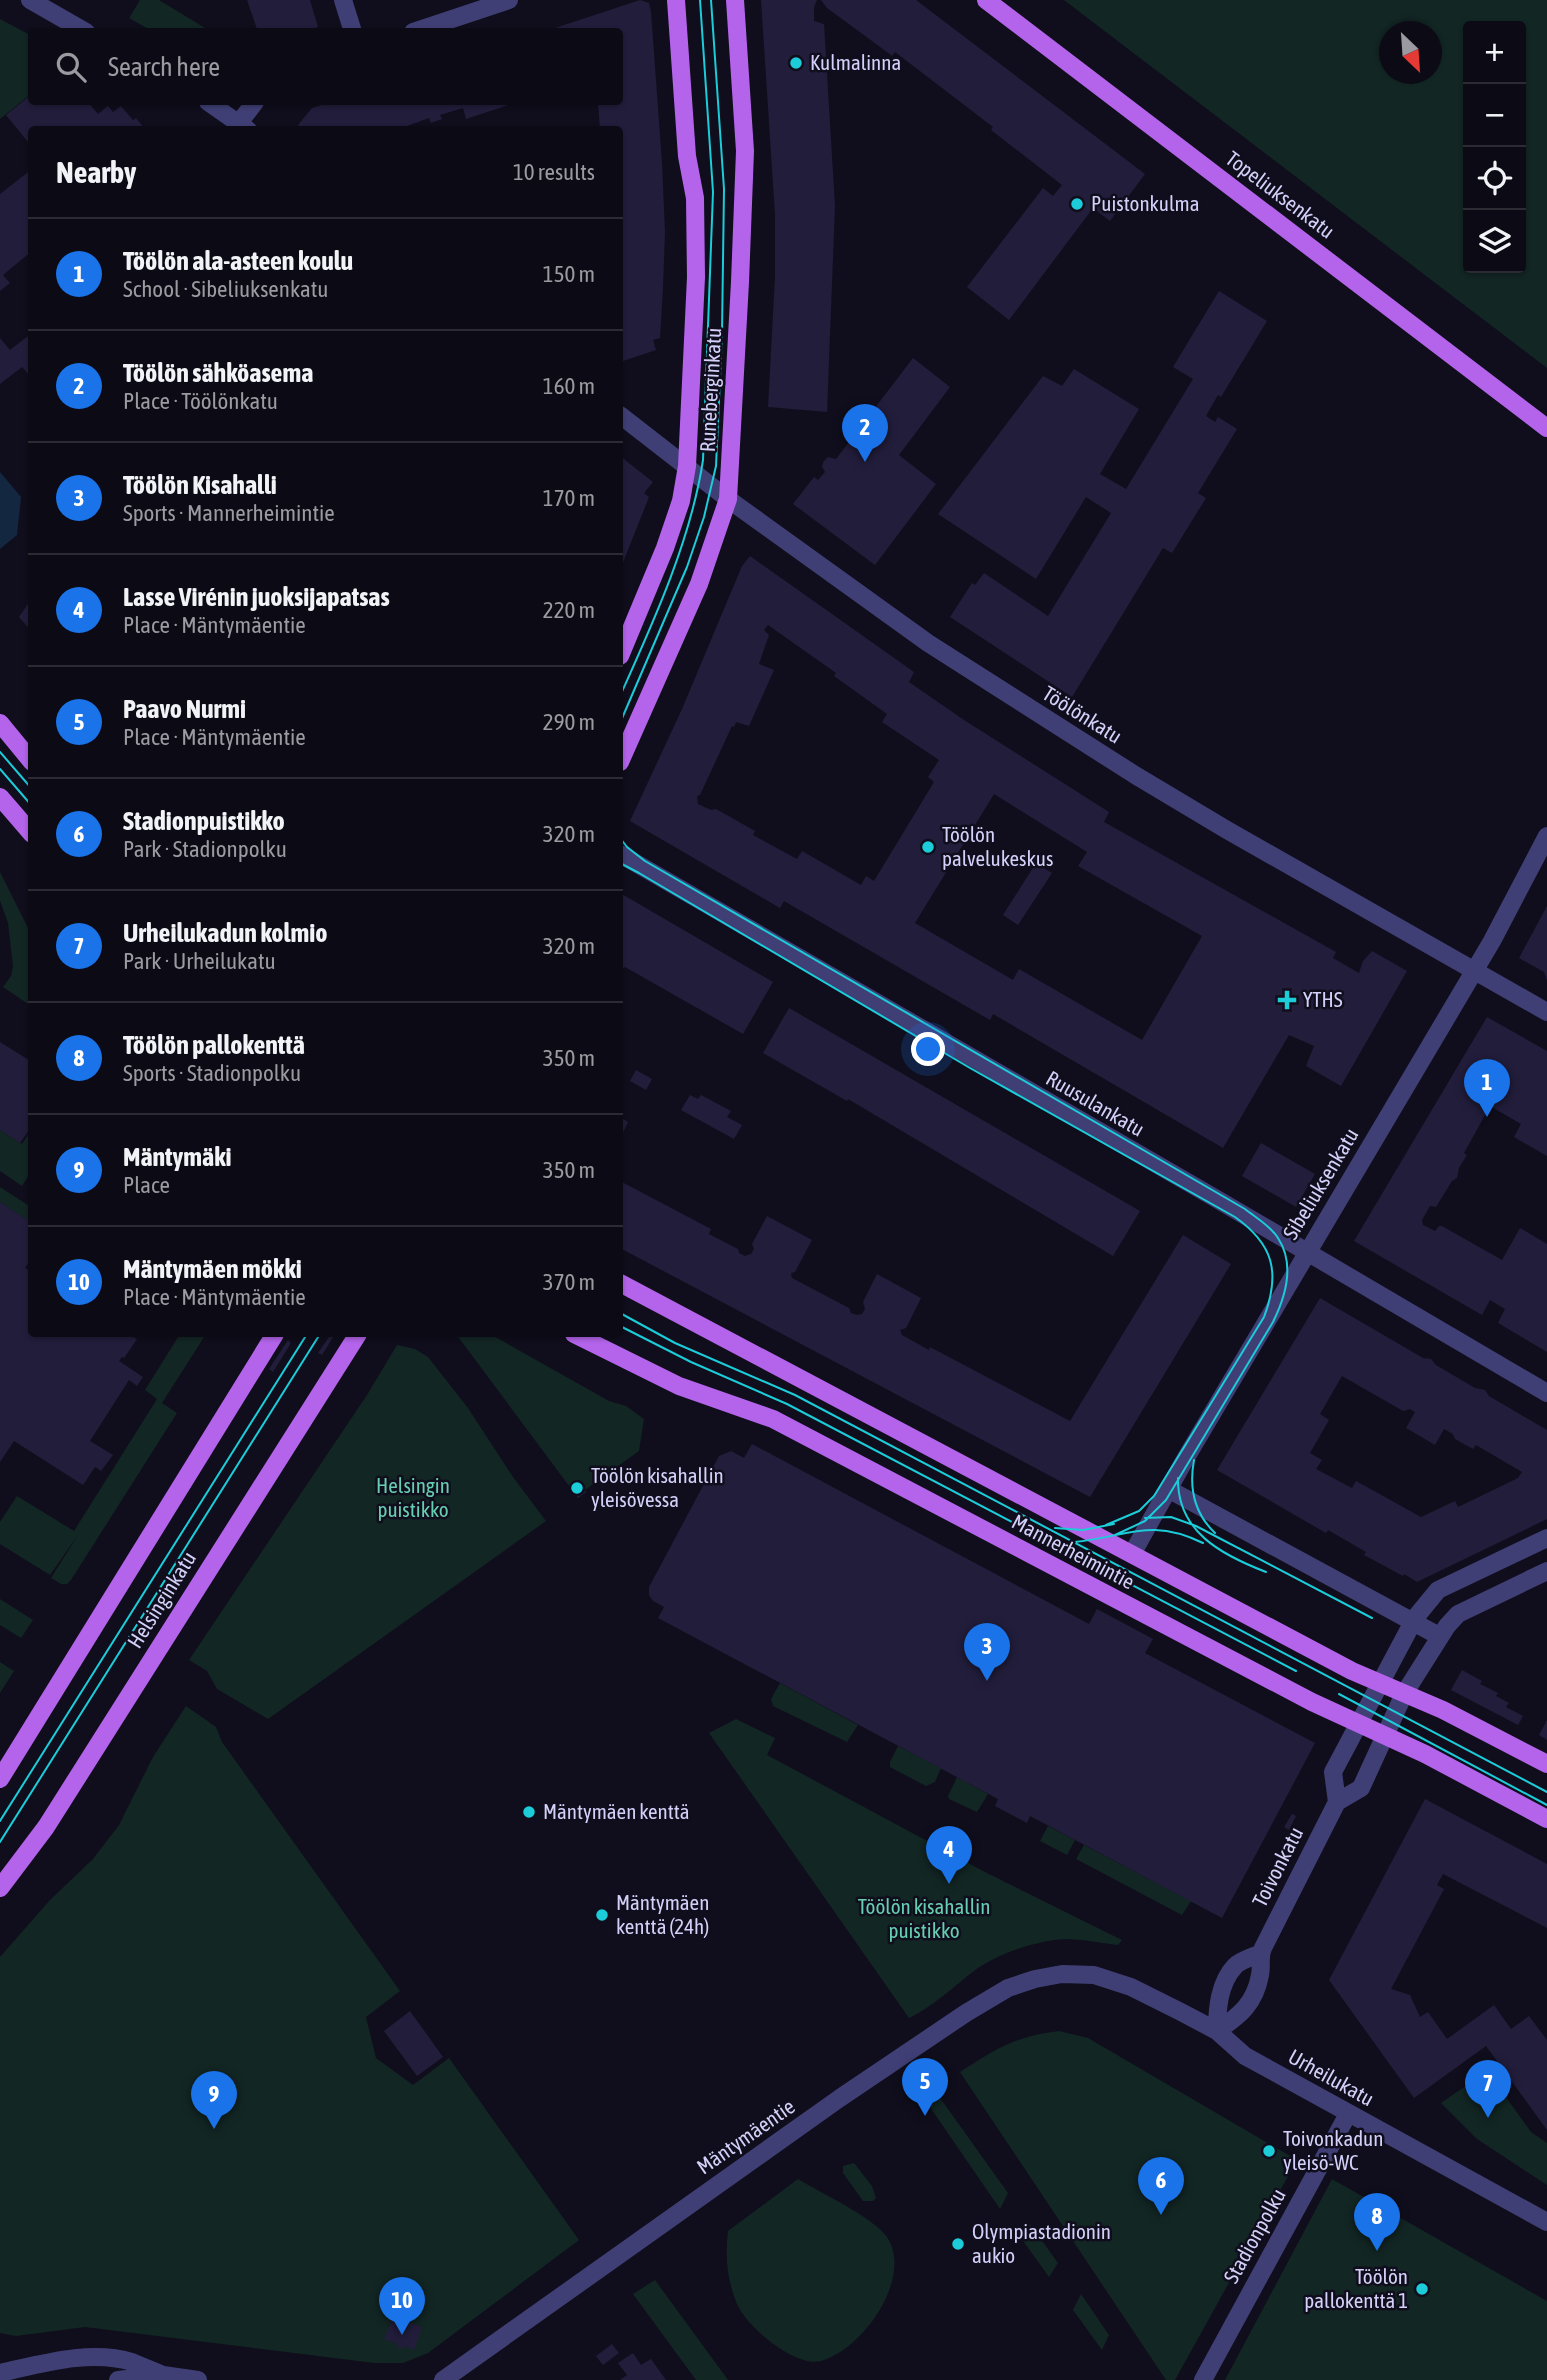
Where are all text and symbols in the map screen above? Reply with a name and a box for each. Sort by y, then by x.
north arrow [1379,21,1442,84]
map controls [1463,21,1526,273]
button: + [1463,21,1526,84]
search box [28,28,623,105]
icon: search [52,48,90,86]
place label: Kulmalinna [810,50,901,74]
text: Search here [108,52,220,82]
marker: Kulmalinna [788,55,804,71]
button: − [1463,84,1526,147]
street label: Topeliuksenkatu [1222,146,1340,243]
button: locate [1463,147,1526,210]
text: Nearby [56,155,136,189]
text: 10 results [513,159,595,185]
place label: Puistonkulma [1091,191,1199,215]
marker: Puistonkulma [1069,196,1085,212]
button: layers [1463,210,1526,273]
text: Töölön ala-asteen koulu [123,246,353,276]
text: 1 [74,261,84,287]
text: 150 m [543,261,595,287]
text: School · Sibeliuksenkatu [123,276,328,302]
street label: Runeberginkatu [695,327,725,453]
text: Töölön sähköasema [123,358,313,388]
text: 2 [74,373,84,399]
text: 160 m [543,373,595,399]
text: Place · Töölönkatu [123,388,278,414]
pin: 2 [842,404,888,462]
text: Töölön Kisahalli [123,470,277,500]
text: 3 [74,485,84,511]
text: 170 m [543,485,595,511]
text: Sports · Mannerheimintie [123,500,335,526]
text: Lasse Virénin juoksijapatsas [123,582,390,612]
text: 4 [74,597,84,623]
text: 220 m [543,597,595,623]
text: Place · Mäntymäentie [123,612,306,638]
street label: Töölönkatu [1039,681,1126,748]
text: Paavo Nurmi [123,694,246,724]
text: 5 [74,709,84,735]
text: 290 m [543,709,595,735]
text: Place · Mäntymäentie [123,724,306,750]
text: Stadionpuistikko [123,806,285,836]
text: 6 [74,821,84,847]
text: 320 m [543,821,595,847]
place label: Töölön palvelukeskus [942,822,1053,870]
text: Park · Stadionpolku [123,836,287,862]
marker: Töölön palvelukeskus [920,839,936,855]
text: Urheilukadun kolmio [123,918,327,948]
text: 7 [74,933,84,959]
text: 320 m [543,933,595,959]
text: Park · Urheilukatu [123,948,276,974]
place label: YTHS [1303,987,1343,1011]
marker: YTHS [1277,990,1297,1010]
text: Töölön pallokenttä [123,1030,305,1060]
your location [911,1032,945,1066]
text: 8 [74,1045,84,1071]
text: 350 m [543,1045,595,1071]
pin: 1 [1464,1059,1510,1117]
text: Sports · Stadionpolku [123,1060,301,1086]
street label: Ruusulankatu [1042,1065,1149,1141]
street label: Sibeliuksenkatu [1278,1124,1363,1243]
text: Mäntymäki [123,1142,231,1172]
text: 9 [74,1157,84,1183]
text: 350 m [543,1157,595,1183]
text: Place [123,1172,170,1198]
text: Mäntymäen mökki [123,1254,302,1284]
text: 10 [68,1269,90,1295]
text: 370 m [543,1269,595,1295]
text: Place · Mäntymäentie [123,1284,306,1310]
place label: Töölön kisahallin yleisövessa [591,1463,724,1511]
park label: Helsingin puistikko [376,1473,450,1521]
marker: Töölön kisahallin yleisövessa [569,1480,585,1496]
street label: Mannerheimintie [1008,1509,1139,1593]
street label: Helsinginkatu [122,1547,200,1652]
pin: 3 [964,1623,1010,1681]
place label: Mäntymäen kenttä [543,1799,690,1823]
marker: Mäntymäen kenttä [521,1804,537,1820]
street label: Toivonkatu [1247,1823,1307,1910]
pin: 4 [926,1826,972,1884]
place label: Mäntymäen kenttä (24h) [616,1890,709,1938]
park label: Töölön kisahallin puistikko [858,1894,990,1942]
marker: Mäntymäen kenttä (24h) [594,1907,610,1923]
street label: Urheilukatu [1285,2044,1378,2110]
pin: 5 [902,2058,948,2116]
pin: 7 [1465,2060,1511,2118]
pin: 9 [191,2071,237,2129]
street label: Mäntymäentie [692,2094,799,2179]
place label: Toivonkadun yleisö-WC [1283,2126,1383,2174]
marker: Toivonkadun yleisö-WC [1261,2143,1277,2159]
pin: 6 [1138,2157,1184,2215]
street label: Stadionpolku [1218,2184,1290,2287]
pin: 8 [1354,2193,1400,2251]
place label: Olympiastadionin aukio [972,2219,1111,2267]
marker: Olympiastadionin aukio [950,2236,966,2252]
place label: Töölön pallokenttä 1 [1304,2264,1408,2312]
pin: 10 [379,2277,425,2335]
marker: Töölön pallokenttä 1 [1414,2281,1430,2297]

